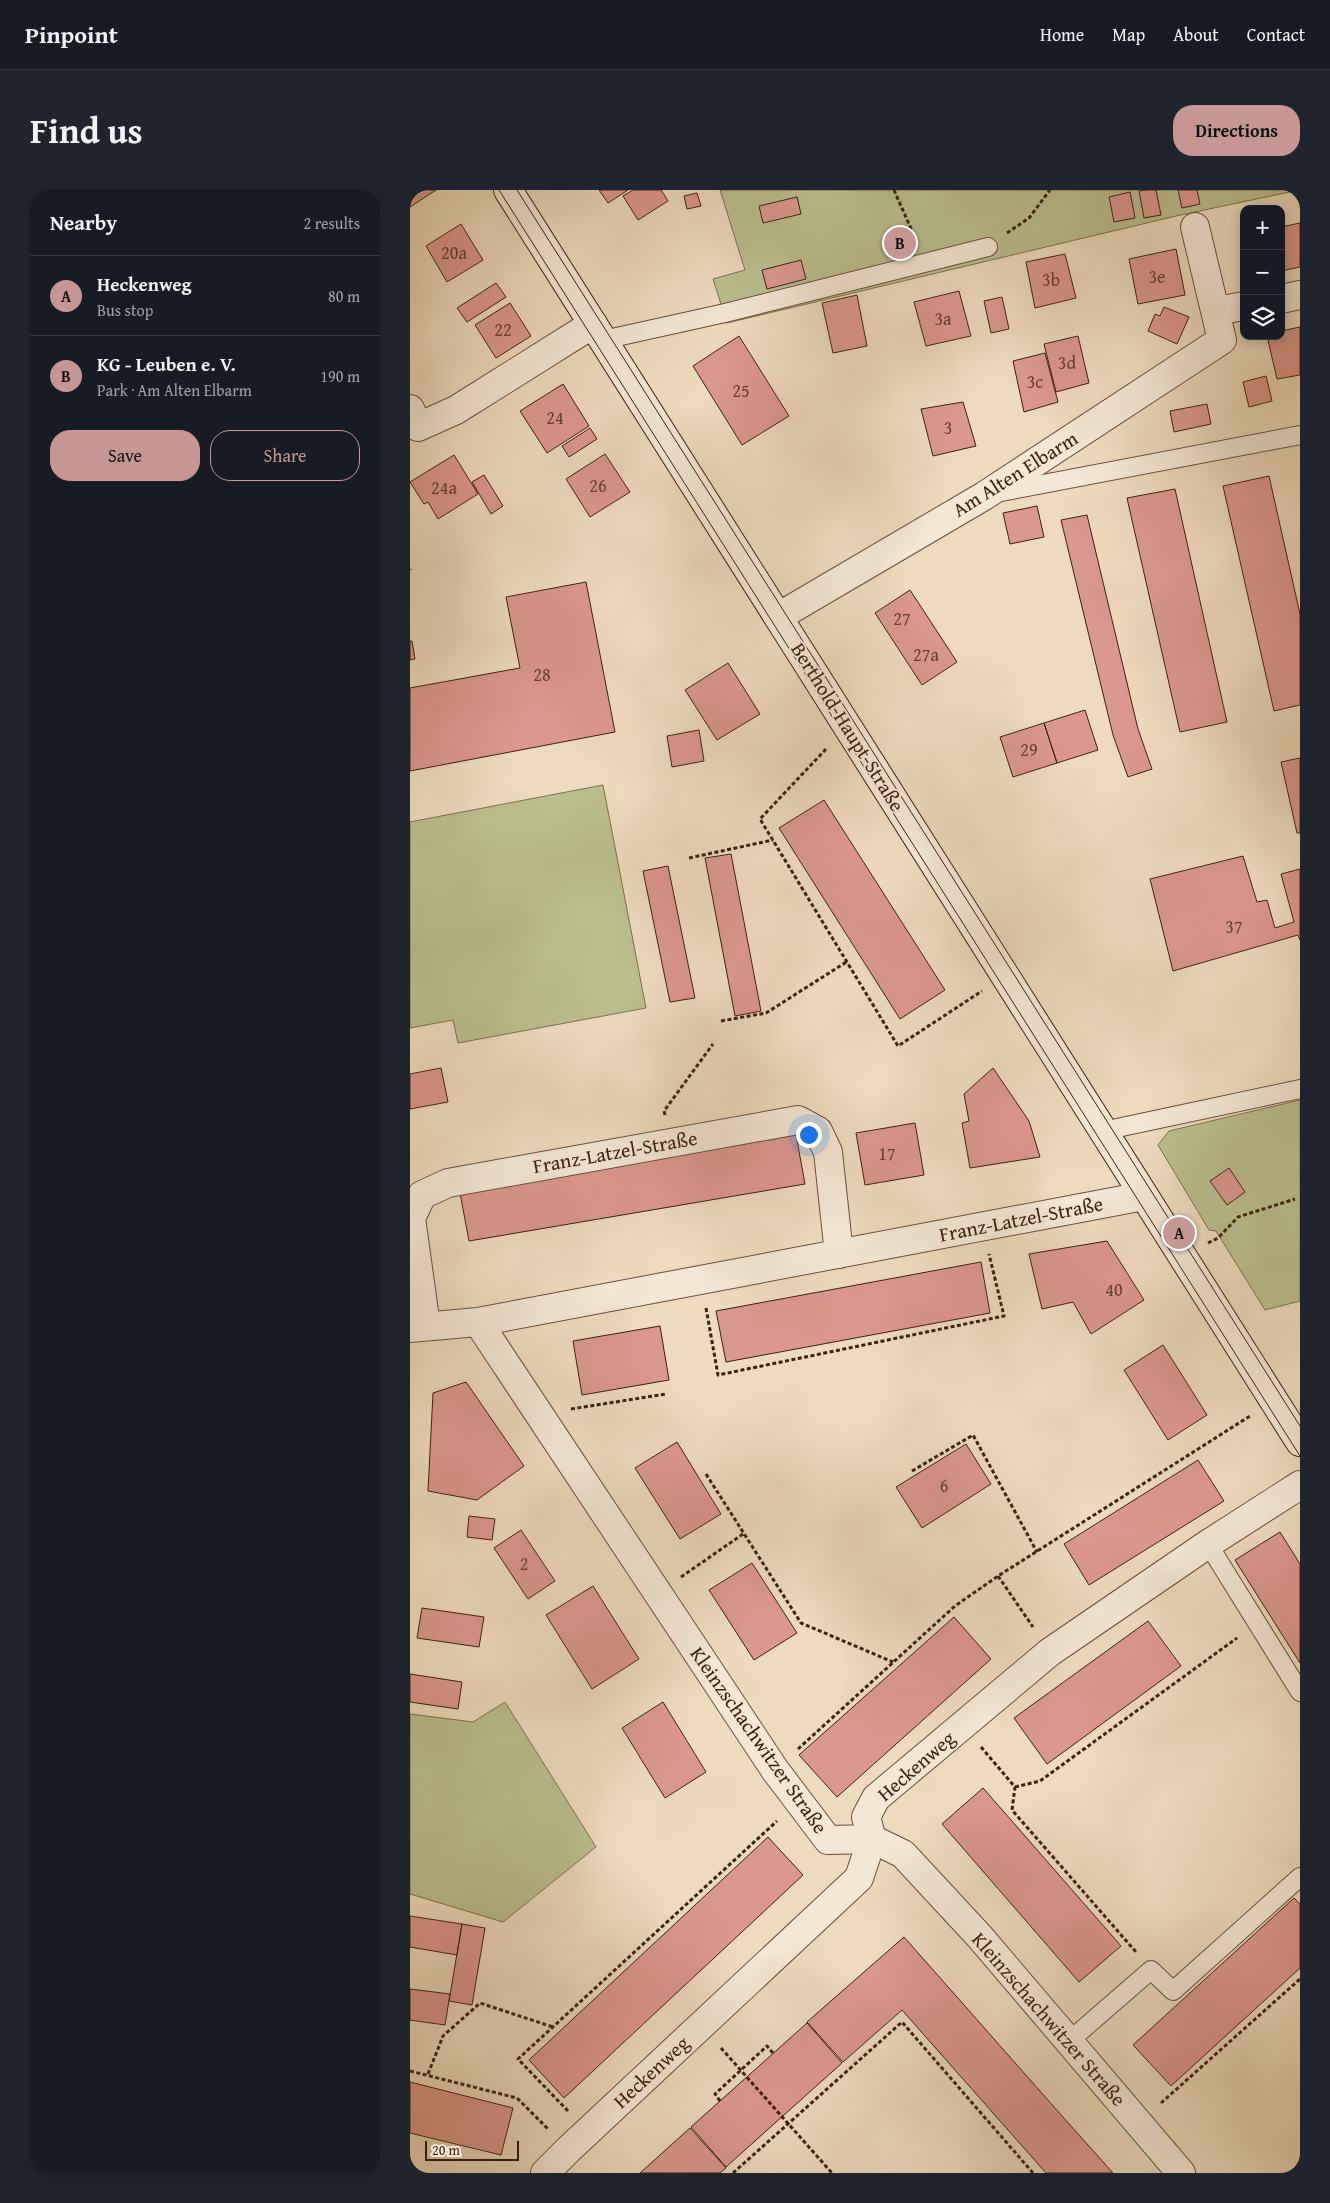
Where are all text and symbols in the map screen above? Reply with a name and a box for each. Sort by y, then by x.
text: Pinpoint [25,17,118,52]
text: Home [1040,21,1084,48]
text: Map [1112,21,1145,48]
text: About [1173,21,1219,48]
text: Contact [1247,21,1305,48]
text: Find us [30,105,143,156]
button: Directions [1173,105,1300,156]
map controls [1240,205,1285,340]
button: + [1240,205,1285,250]
text: Nearby [50,207,117,238]
text: 2 results [303,211,360,235]
pin: B [884,224,916,262]
house number: 20a [441,239,467,266]
button: − [1240,250,1285,295]
house number: 3e [1148,263,1166,290]
house number: 3b [1042,266,1060,293]
text: Heckenweg [97,270,192,298]
text: A [61,284,71,308]
text: 80 m [328,284,360,308]
button: layers [1240,295,1285,340]
text: Bus stop [97,298,153,322]
house number: 3a [934,305,952,332]
house number: 22 [494,316,512,343]
house number: 3d [1058,349,1077,376]
text: KG - Leuben e. V. [97,350,236,378]
text: B [61,364,71,388]
text: 190 m [320,364,360,388]
house number: 3c [1027,368,1043,395]
house number: 25 [732,377,750,404]
text: Park · Am Alten Elbarm [97,378,252,402]
house number: 24 [546,404,564,431]
house number: 3 [944,414,952,441]
street label: Am Alten Elbarm [946,423,1084,524]
button: Save [50,430,200,481]
button: Share [210,430,360,481]
house number: 26 [589,472,607,499]
house number: 24a [431,474,457,501]
house number: 27 [893,605,911,632]
street label: Berthold-Haupt-Straße [785,637,912,817]
house number: 27a [913,641,939,668]
house number: 28 [533,661,551,688]
house number: 29 [1020,736,1038,763]
house number: 37 [1225,913,1243,940]
your location [796,1122,822,1148]
street label: Franz-Latzel-Straße [530,1123,699,1180]
house number: 17 [878,1140,896,1167]
street label: Franz-Latzel-Straße [936,1188,1105,1249]
pin: A [1163,1214,1195,1252]
house number: 40 [1105,1276,1123,1303]
house number: 6 [940,1472,948,1499]
house number: 2 [520,1550,528,1577]
street label: Kleinzschachwitzer Straße [684,1640,835,1839]
street label: Heckenweg [870,1724,961,1808]
street label: Kleinzschachwitzer Straße [965,1925,1133,2112]
street label: Heckenweg [606,2029,695,2115]
scale bar [425,2138,519,2161]
text: 20 m [432,2140,460,2160]

